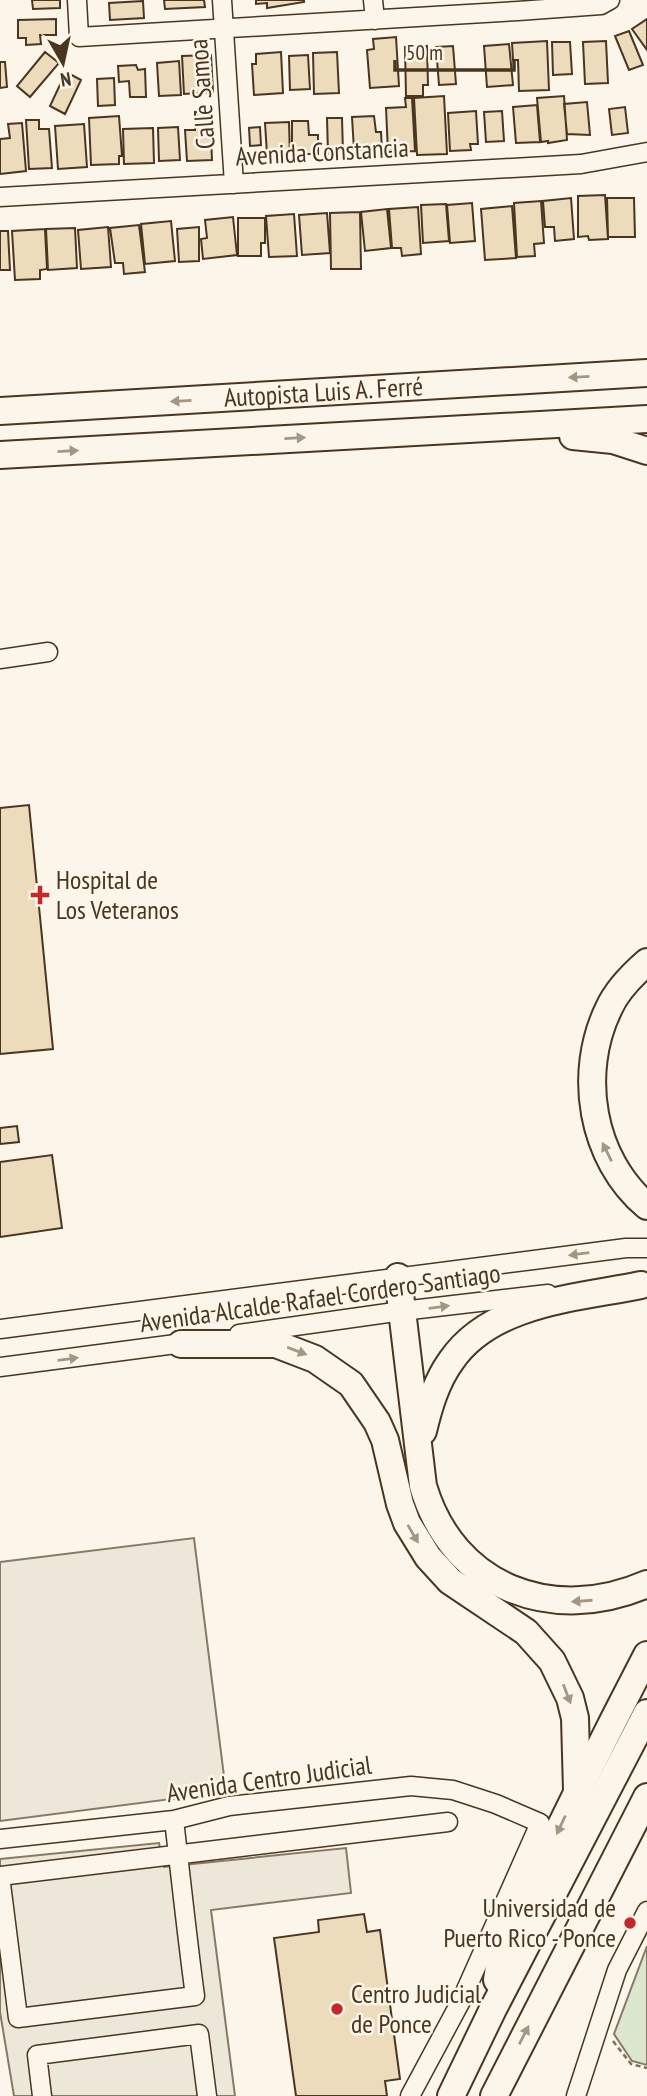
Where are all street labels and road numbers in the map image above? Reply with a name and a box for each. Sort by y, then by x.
street label: Calle Samoa [181,38,222,150]
street label: Avenida Constancia [235,130,409,173]
street label: Autopista Luis A. Ferré [223,369,424,414]
street label: Avenida Alcalde Rafael Cordero Santiago [138,1256,502,1339]
street label: Avenida Centro Judicial [164,1748,374,1809]

